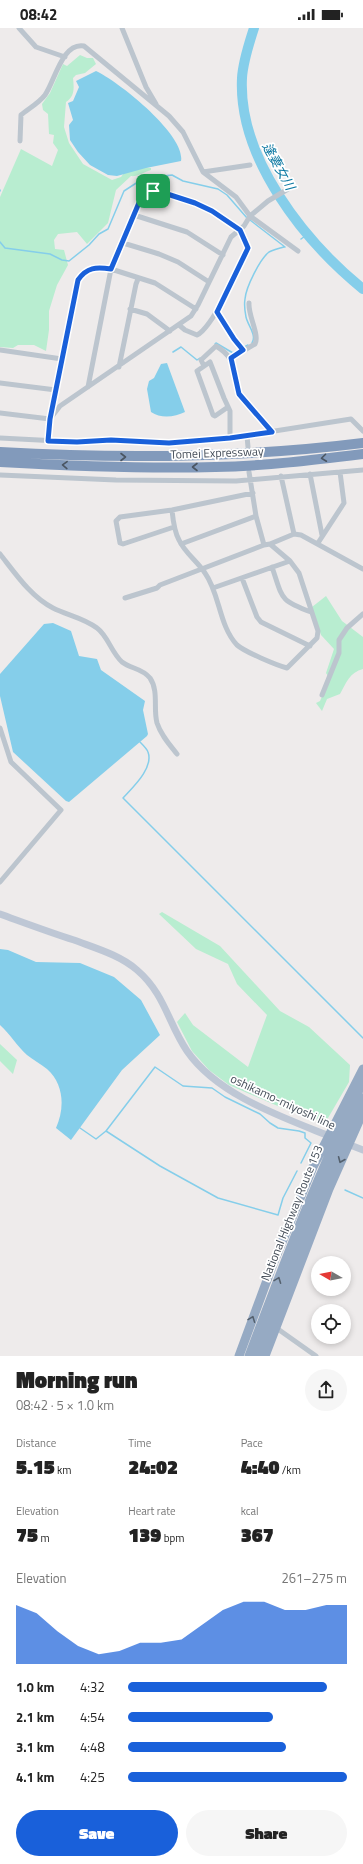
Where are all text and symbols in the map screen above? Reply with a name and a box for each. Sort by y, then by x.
text: 08:42 [20,3,57,26]
water label: 逢妻女川 [258,138,301,195]
pin [136,174,170,208]
icon: arrive [142,180,164,202]
street label: Tomei Expressway [170,441,264,464]
one-way arrow [120,453,126,461]
one-way arrow [321,454,327,463]
one-way arrow [62,461,68,469]
one-way arrow [192,463,198,471]
street label: oshikamo-miyoshi line [227,1069,339,1134]
street label: National Highway Route 153 [256,1142,328,1284]
one-way arrow [338,1156,346,1163]
north arrow [311,1256,351,1296]
map controls [311,1256,351,1344]
one-way arrow [273,1277,281,1284]
button: locate [311,1304,351,1344]
one-way arrow [248,1316,256,1323]
text: Morning run [16,1363,138,1397]
button: share [305,1369,347,1411]
text: 08:42 · 5 × 1.0 km [16,1395,114,1415]
text: Distance [16,1435,56,1451]
text: Time [128,1435,151,1451]
text: Pace [241,1435,263,1451]
text: 5.15 [16,1451,55,1482]
text: 24:02 [128,1451,178,1482]
text: 4:40 [241,1451,279,1482]
text: km [55,1462,72,1478]
text: /km [279,1462,301,1478]
text: Elevation [16,1503,59,1519]
text: Heart rate [128,1503,176,1519]
text: kcal [241,1503,259,1519]
text: 75 [16,1519,38,1550]
text: 139 [128,1519,161,1550]
text: 367 [241,1519,274,1550]
text: m [38,1530,50,1546]
text: bpm [161,1530,185,1546]
text: Elevation [16,1568,67,1588]
text: 261–275 m [281,1568,347,1588]
text: 1.0 km [16,1677,54,1697]
text: 4:32 [80,1677,105,1697]
text: 2.1 km [16,1707,54,1727]
text: 4:54 [80,1707,105,1727]
text: 3.1 km [16,1737,54,1757]
text: 4:48 [80,1737,105,1757]
text: 4.1 km [16,1767,54,1787]
text: 4:25 [80,1767,105,1787]
button: Save [16,1810,178,1856]
button: Share [186,1810,347,1856]

